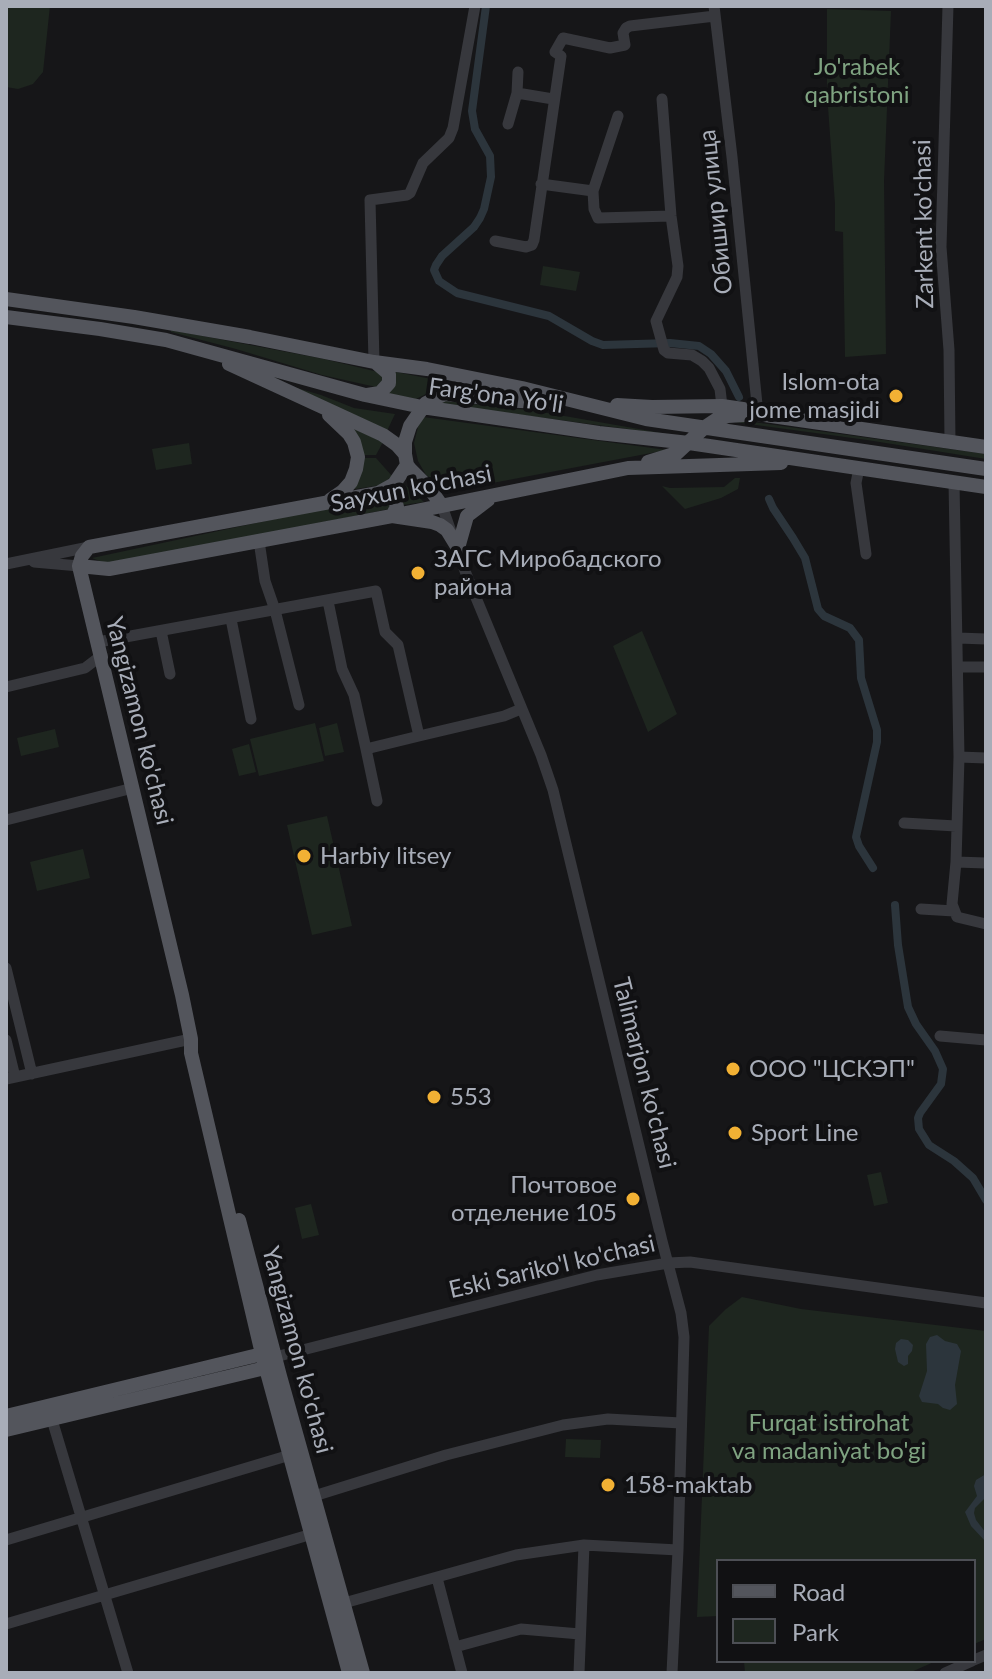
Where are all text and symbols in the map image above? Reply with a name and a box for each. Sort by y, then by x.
park label: Jo'rabek qabristoni [805,53,909,109]
street label: Обишир улица [693,128,739,296]
street label: Zarkent ko'chasi [908,139,940,309]
place label: Islom-ota jome masjidi [749,368,880,424]
street label: Farg'ona Yo'li [427,372,565,420]
marker: Islom-ota jome masjidi [887,387,905,405]
street label: Sayxun ko'chasi [328,459,494,519]
place label: ЗАГС Миробадского района [434,545,662,601]
marker: ЗАГС Миробадского района [409,564,427,582]
street label: Yangizamon ko'chasi [99,614,179,828]
place label: Harbiy litsey [320,842,451,870]
marker: Harbiy litsey [295,847,313,865]
street label: Talimarjon ko'chasi [606,974,682,1172]
place label: ООО "ЦСКЭП" [749,1055,915,1083]
marker: ООО "ЦСКЭП" [724,1060,742,1078]
place label: 553 [450,1083,492,1111]
marker: 553 [425,1088,443,1106]
place label: Sport Line [751,1119,858,1147]
marker: Sport Line [726,1124,744,1142]
place label: Почтовое отделение 105 [451,1171,617,1227]
marker: Почтовое отделение 105 [624,1190,642,1208]
street label: Eski Sariko'l ko'chasi [446,1229,658,1305]
street label: Yangizamon ko'chasi [255,1243,339,1457]
park label: Furqat istirohat va madaniyat bo'gi [732,1409,926,1465]
place label: 158-maktab [624,1471,753,1499]
marker: 158-maktab [599,1476,617,1494]
legend [716,1559,976,1663]
text: Road [792,1577,845,1606]
text: Park [792,1617,839,1646]

